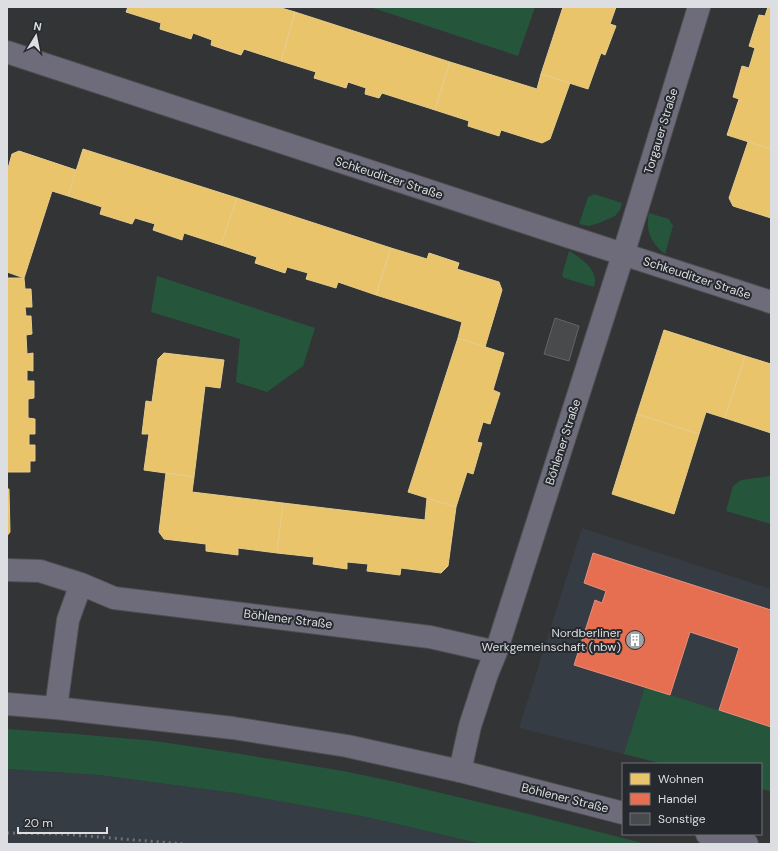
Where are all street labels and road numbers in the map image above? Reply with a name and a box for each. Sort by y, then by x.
street label: Torgauer Straße [640,86,682,176]
street label: Schkeuditzer Straße [333,153,445,203]
street label: Schkeuditzer Straße [641,253,753,303]
street label: Böhlener Straße [542,397,584,487]
street label: Böhlener Straße [243,606,333,632]
street label: Böhlener Straße [520,779,610,817]

